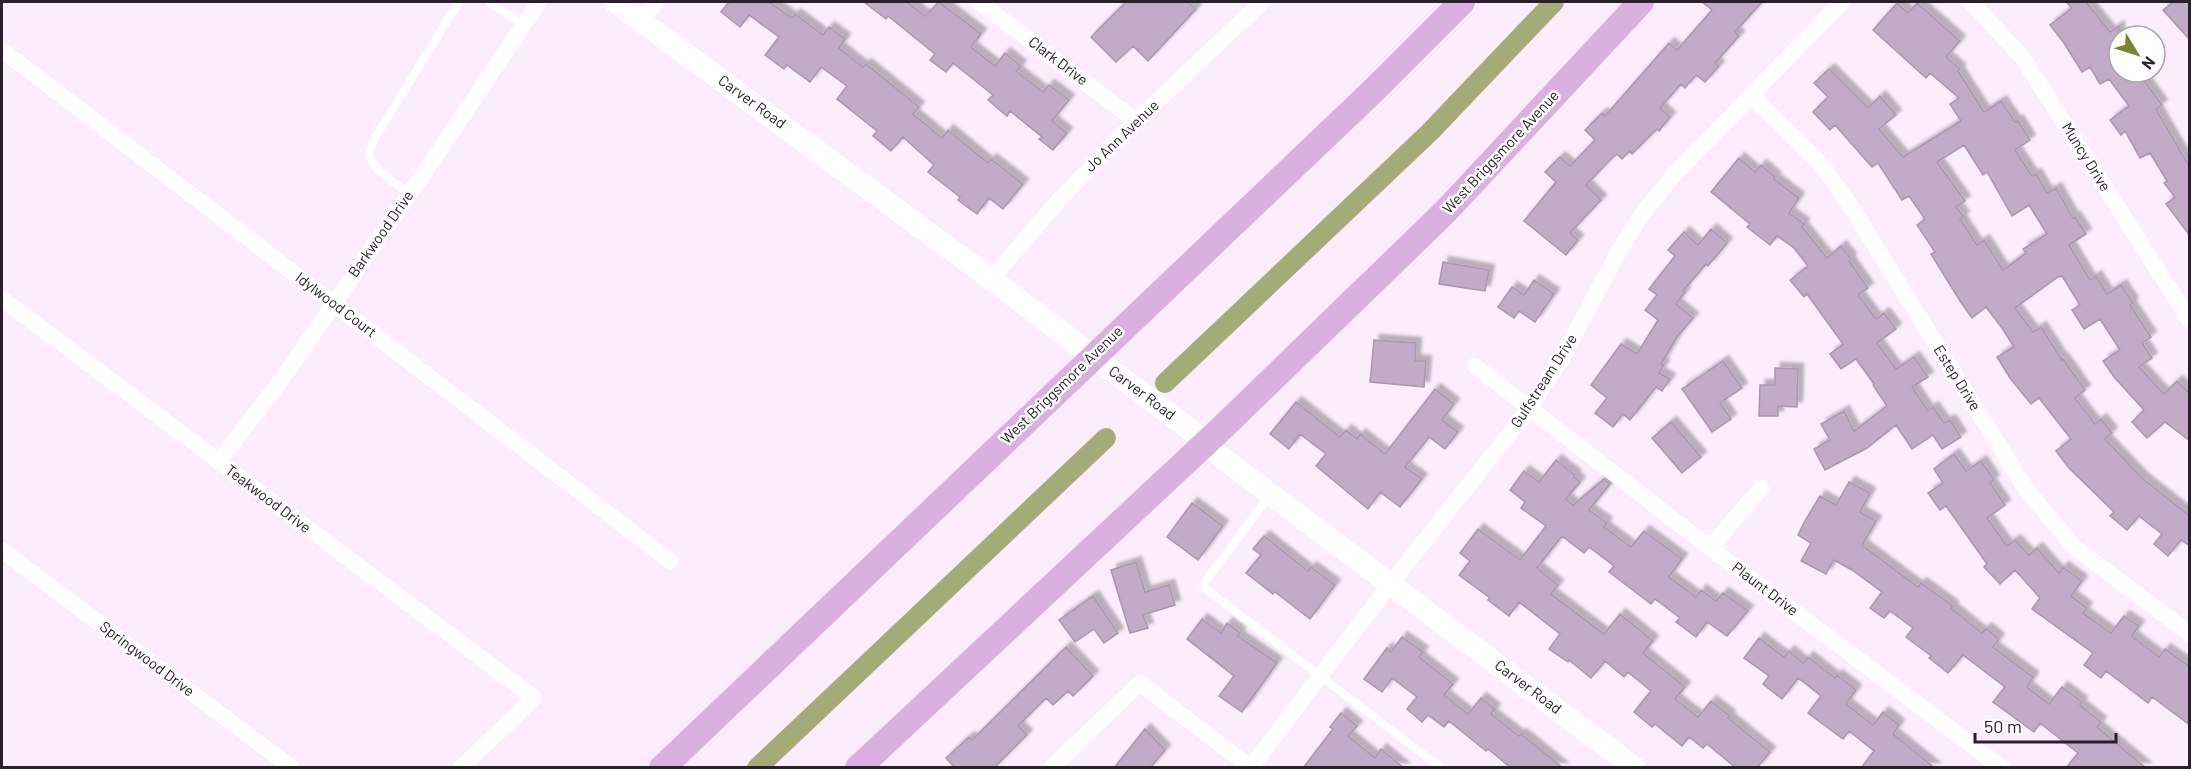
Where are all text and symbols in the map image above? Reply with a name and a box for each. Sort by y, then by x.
north arrow [2107,24,2167,84]
street label: Clark Drive [1025,32,1092,88]
text: N [2138,54,2160,74]
street label: Carver Road [715,71,790,132]
street label: West Briggsmore Avenue [1438,86,1562,217]
street label: Jo Ann Avenue [1081,96,1162,175]
street label: Muncy Drive [2059,119,2115,194]
street label: Barkwood Drive [344,187,417,280]
street label: Idylwood Court [292,268,381,341]
street label: West Briggsmore Avenue [997,321,1126,447]
street label: Gulfstream Drive [1506,330,1580,431]
street label: Estep Drive [1931,341,1985,414]
street label: Carver Road [1106,361,1180,423]
street label: Teakwood Drive [222,460,315,536]
street label: Plaunt Drive [1729,558,1802,619]
street label: Springwood Drive [97,617,199,700]
street label: Carver Road [1492,655,1566,717]
scale bar [1975,706,2116,744]
text: 50 m [1984,715,2022,737]

